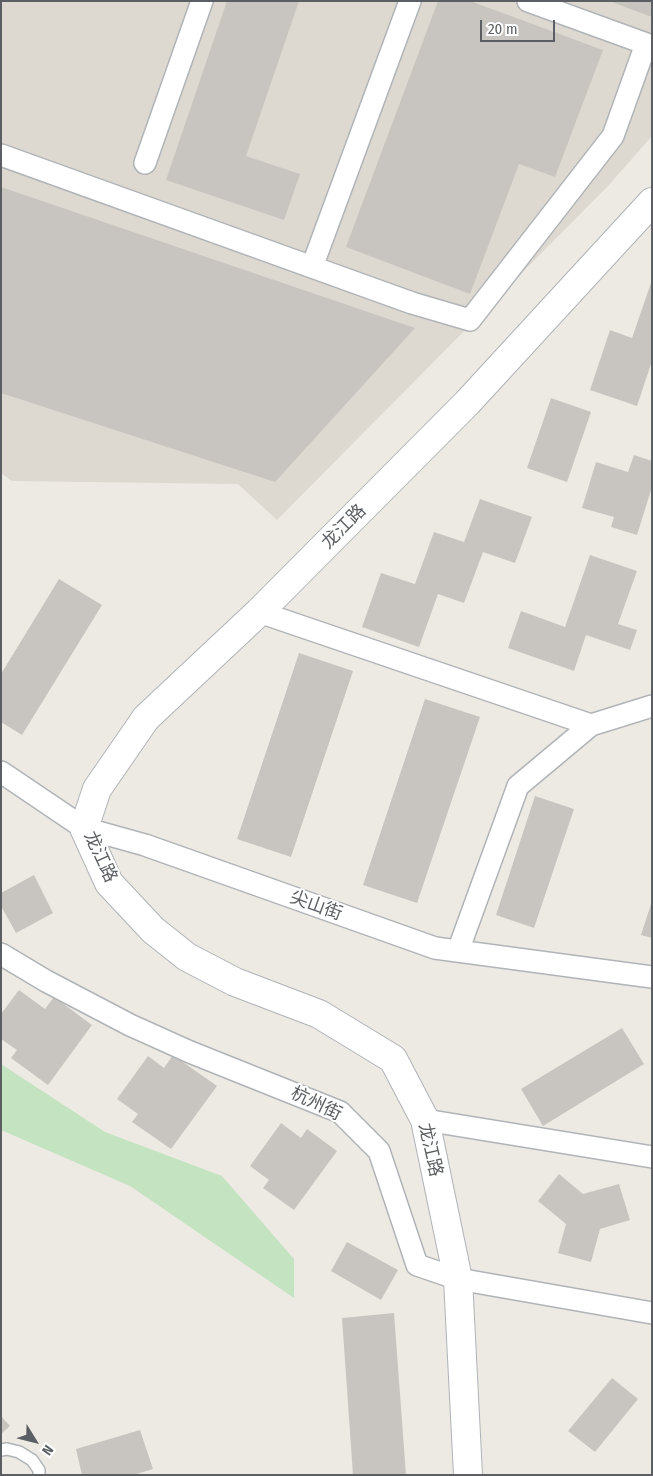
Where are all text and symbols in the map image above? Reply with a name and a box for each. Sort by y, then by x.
scale bar [483,10,558,42]
text: 20 m [488,20,518,38]
street label: 龙江路 [317,500,371,554]
street label: 龙江路 [79,828,121,886]
street label: 尖山街 [287,887,345,925]
street label: 杭州街 [287,1082,345,1126]
street label: 龙江路 [413,1121,447,1179]
north arrow [10,1416,60,1466]
text: N [38,1442,57,1458]

